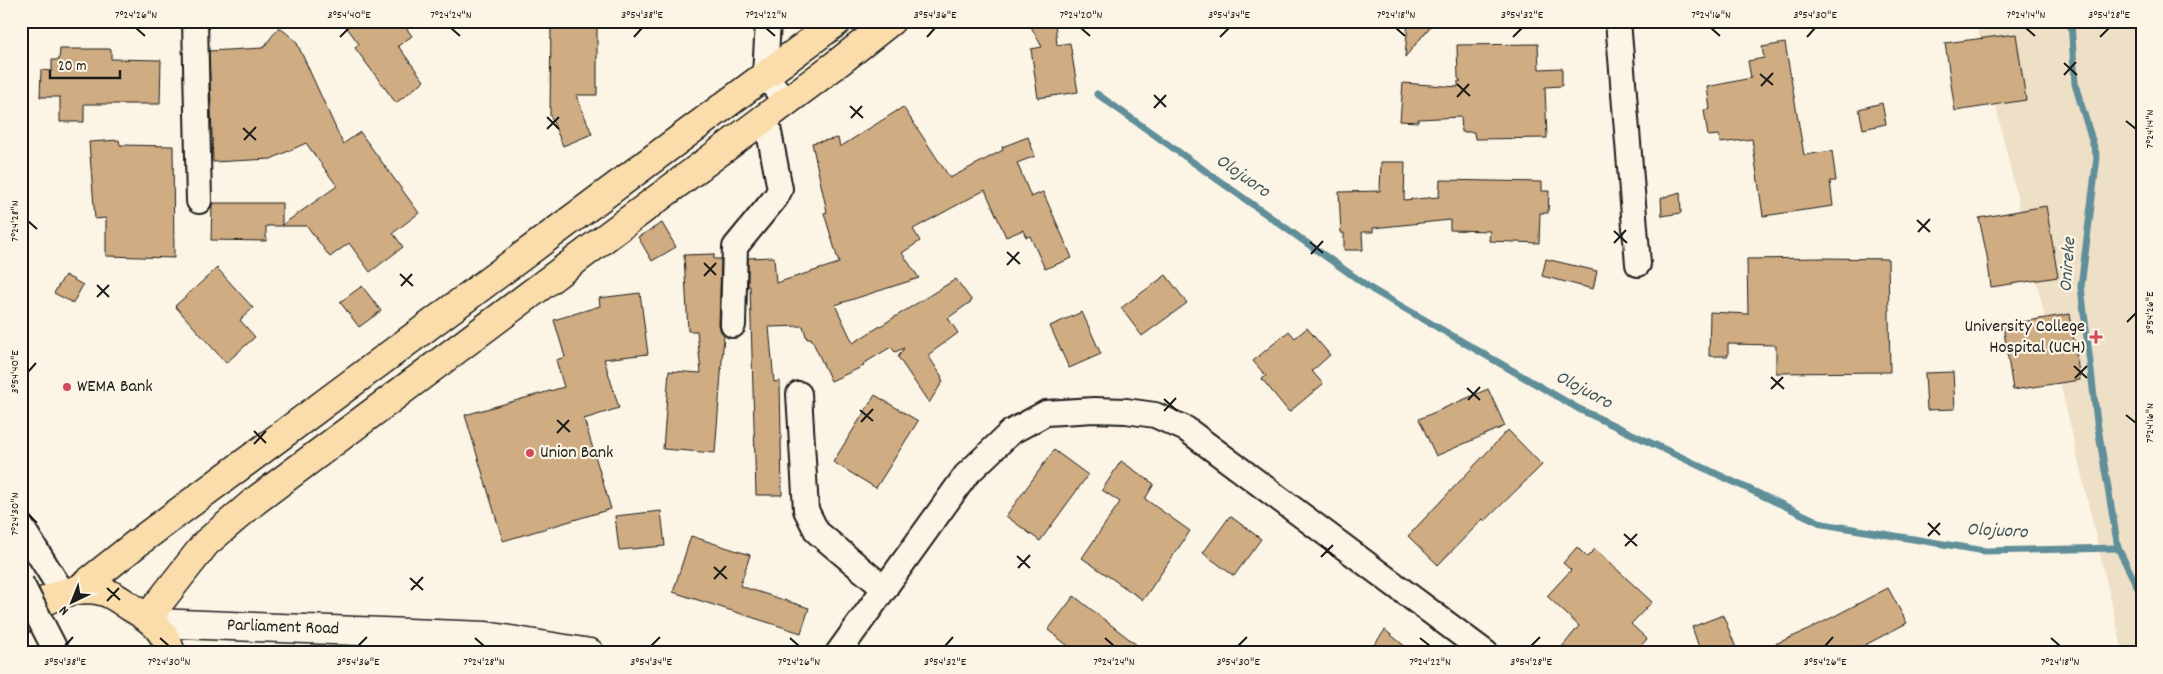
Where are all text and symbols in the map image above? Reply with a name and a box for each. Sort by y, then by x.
text: 7°24'26"N [115,7,157,24]
text: 3°54'40"E [327,7,371,24]
text: 7°24'24"N [430,7,472,24]
text: 3°54'38"E [621,7,664,24]
text: 7°24'22"N [745,7,787,24]
text: 3°54'36"E [913,7,957,24]
text: 7°24'20"N [1059,7,1103,24]
text: 3°54'34"E [1208,7,1251,24]
text: 7°24'18"N [1377,7,1415,24]
text: 3°54'32"E [1501,7,1544,24]
text: 7°24'16"N [1691,7,1731,24]
text: 3°54'30"E [1793,7,1837,24]
text: 7°24'14"N [2007,7,2045,24]
text: 3°54'28"E [2088,7,2130,24]
scale bar [50,48,120,80]
text: 20 m [58,56,86,78]
text: 7°24'14"N [2142,110,2159,148]
water label: Olojuoro [1209,148,1276,206]
text: 7°24'28"N [7,200,24,242]
water label: Onireke [2054,235,2084,293]
text: 3°54'26"E [2142,291,2159,334]
place label: University College Hospital (UCH) [1964,315,2085,361]
marker: University College Hospital (UCH) [2089,330,2103,344]
text: 3°54'40"E [7,350,24,394]
water label: Olojuoro [1550,365,1618,418]
place label: WEMA Bank [77,375,153,400]
marker: WEMA Bank [61,381,73,393]
text: 7°24'16"N [2142,403,2159,443]
place label: Union Bank [540,441,613,466]
marker: Union Bank [524,447,536,459]
text: 7°24'30"N [7,492,24,536]
water label: Olojuoro [1966,517,2030,547]
north arrow [48,576,98,626]
text: N [55,600,74,620]
street label: Parliament Road [226,614,340,642]
text: 3°54'38"E [44,654,87,671]
text: 7°24'30"N [147,654,191,671]
text: 3°54'36"E [336,654,380,671]
text: 7°24'28"N [463,654,505,671]
text: 3°54'34"E [630,654,673,671]
text: 7°24'26"N [778,654,820,671]
text: 3°54'32"E [924,654,967,671]
text: 7°24'24"N [1093,654,1135,671]
text: 3°54'30"E [1216,654,1260,671]
text: 7°24'22"N [1409,654,1451,671]
text: 3°54'28"E [1510,654,1552,671]
text: 3°54'26"E [1804,654,1847,671]
text: 7°24'18"N [2041,654,2079,671]

